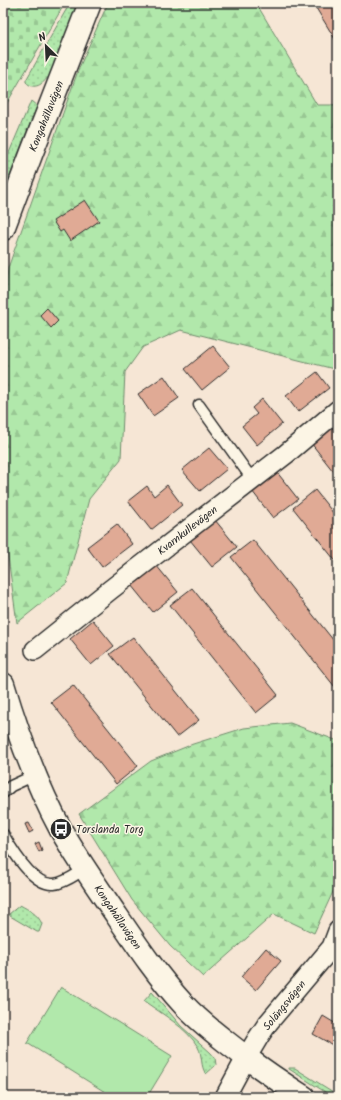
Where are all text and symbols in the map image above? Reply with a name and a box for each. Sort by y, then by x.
north arrow [26,26,66,66]
text: N [36,28,49,47]
street label: Kongahällavägen [24,78,69,155]
street label: Kvarnkullevägen [154,501,222,560]
bus stop icon: Torslanda Torg [48,816,74,842]
place label: Torslanda Torg [76,821,144,839]
street label: Kongahällavägen [89,881,146,954]
street label: Solängsvägen [259,976,311,1035]

